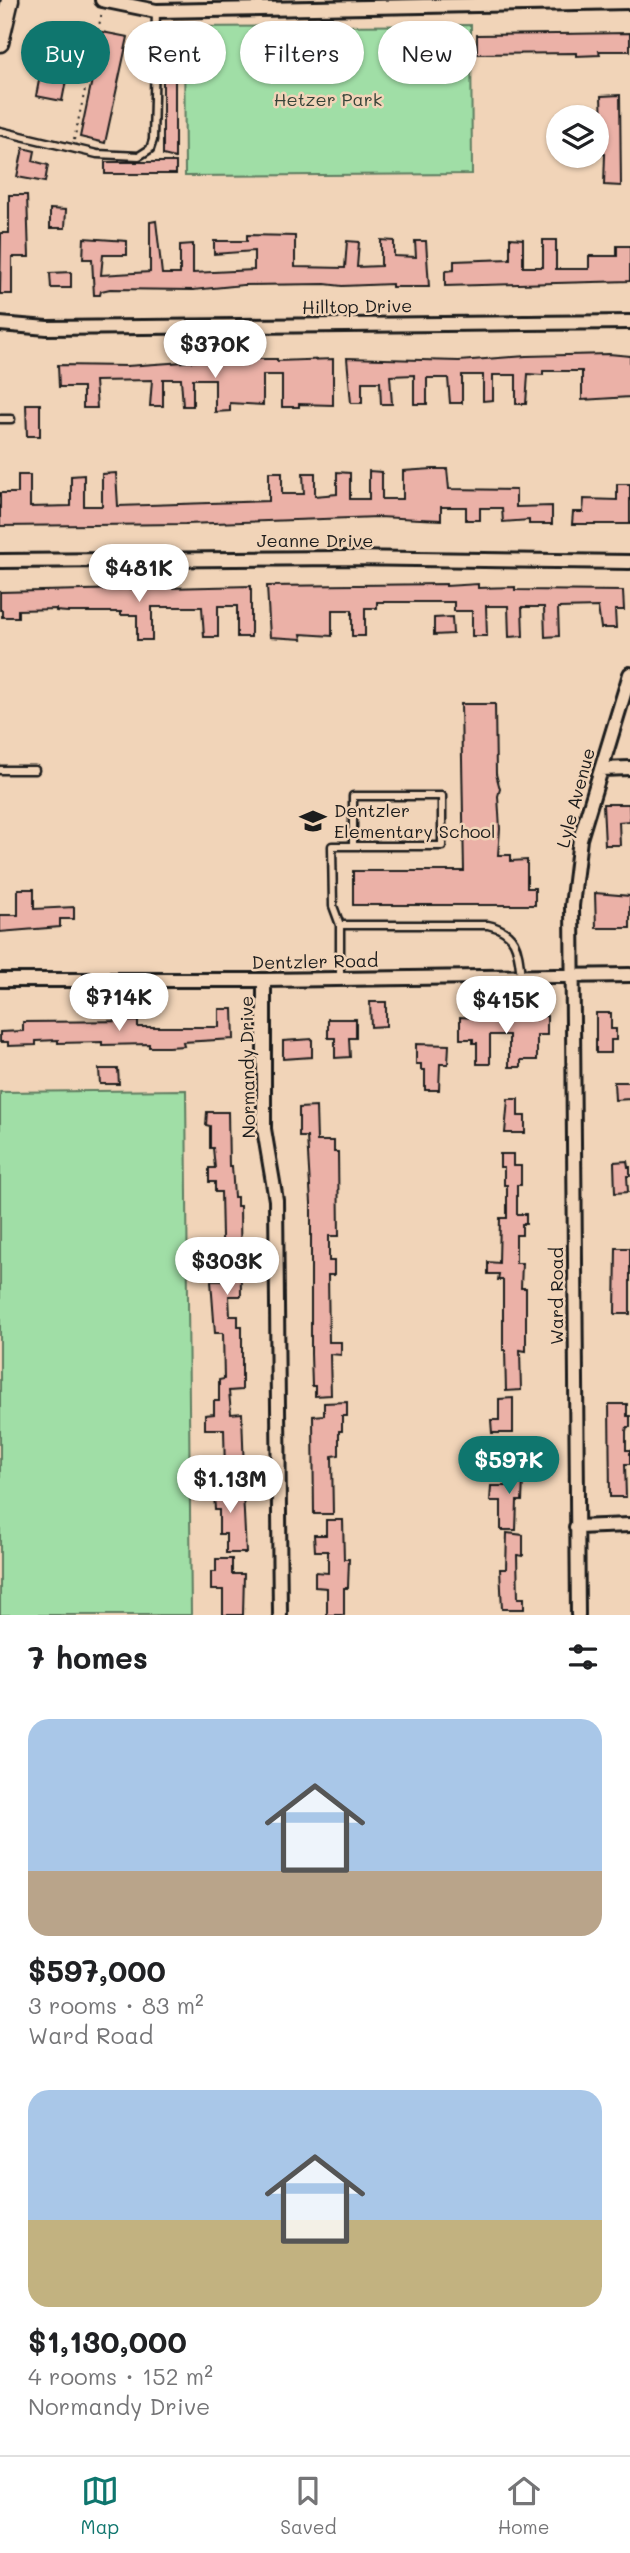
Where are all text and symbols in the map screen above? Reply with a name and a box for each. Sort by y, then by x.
chip: Buy [21,21,110,84]
chip: Rent [124,21,226,84]
chip: Filters [240,21,364,84]
chip: New [378,21,477,84]
park label: Hetzer Park [274,87,382,111]
map controls [546,105,609,168]
button: layers [546,105,609,168]
street label: Hilltop Drive [302,293,412,319]
pin: $370K [166,320,264,380]
text: $370K [180,328,250,358]
street label: Jeanne Drive [257,528,373,552]
pin: $481K [90,544,188,604]
text: $481K [105,552,173,582]
street label: Lyle Avenue [550,745,600,850]
place label: Dentzler Elementary School [334,798,496,843]
school or university icon: Dentzler Elementary School [298,806,328,836]
street label: Dentzler Road [251,948,379,974]
pin: $714K [70,974,168,1033]
pin: $415K [457,976,555,1036]
text: $714K [86,981,152,1011]
text: $415K [472,984,540,1014]
street label: Normandy Drive [234,995,260,1139]
pin: $303K [178,1238,276,1297]
text: $303K [191,1245,263,1275]
street label: Ward Road [544,1247,568,1345]
pin: $597K [460,1436,558,1496]
text: $597K [474,1444,544,1474]
pin: $1.13M [173,1456,287,1515]
text: $1.13M [193,1463,267,1493]
text: 7 homes [28,1637,148,1677]
icon: filters [564,1638,602,1676]
icon: home [252,1765,378,1891]
text: $597,000 [28,1950,166,1990]
text: 3 rooms · 83 m² [28,1990,204,2020]
text: Ward Road [28,2020,153,2050]
icon: home [252,2136,378,2262]
text: $1,130,000 [28,2321,187,2361]
text: 4 rooms · 152 m² [28,2361,213,2391]
text: Normandy Drive [28,2391,210,2421]
tab: Map [81,2472,119,2539]
tab: Saved [280,2472,337,2539]
tab: Home [498,2472,549,2539]

